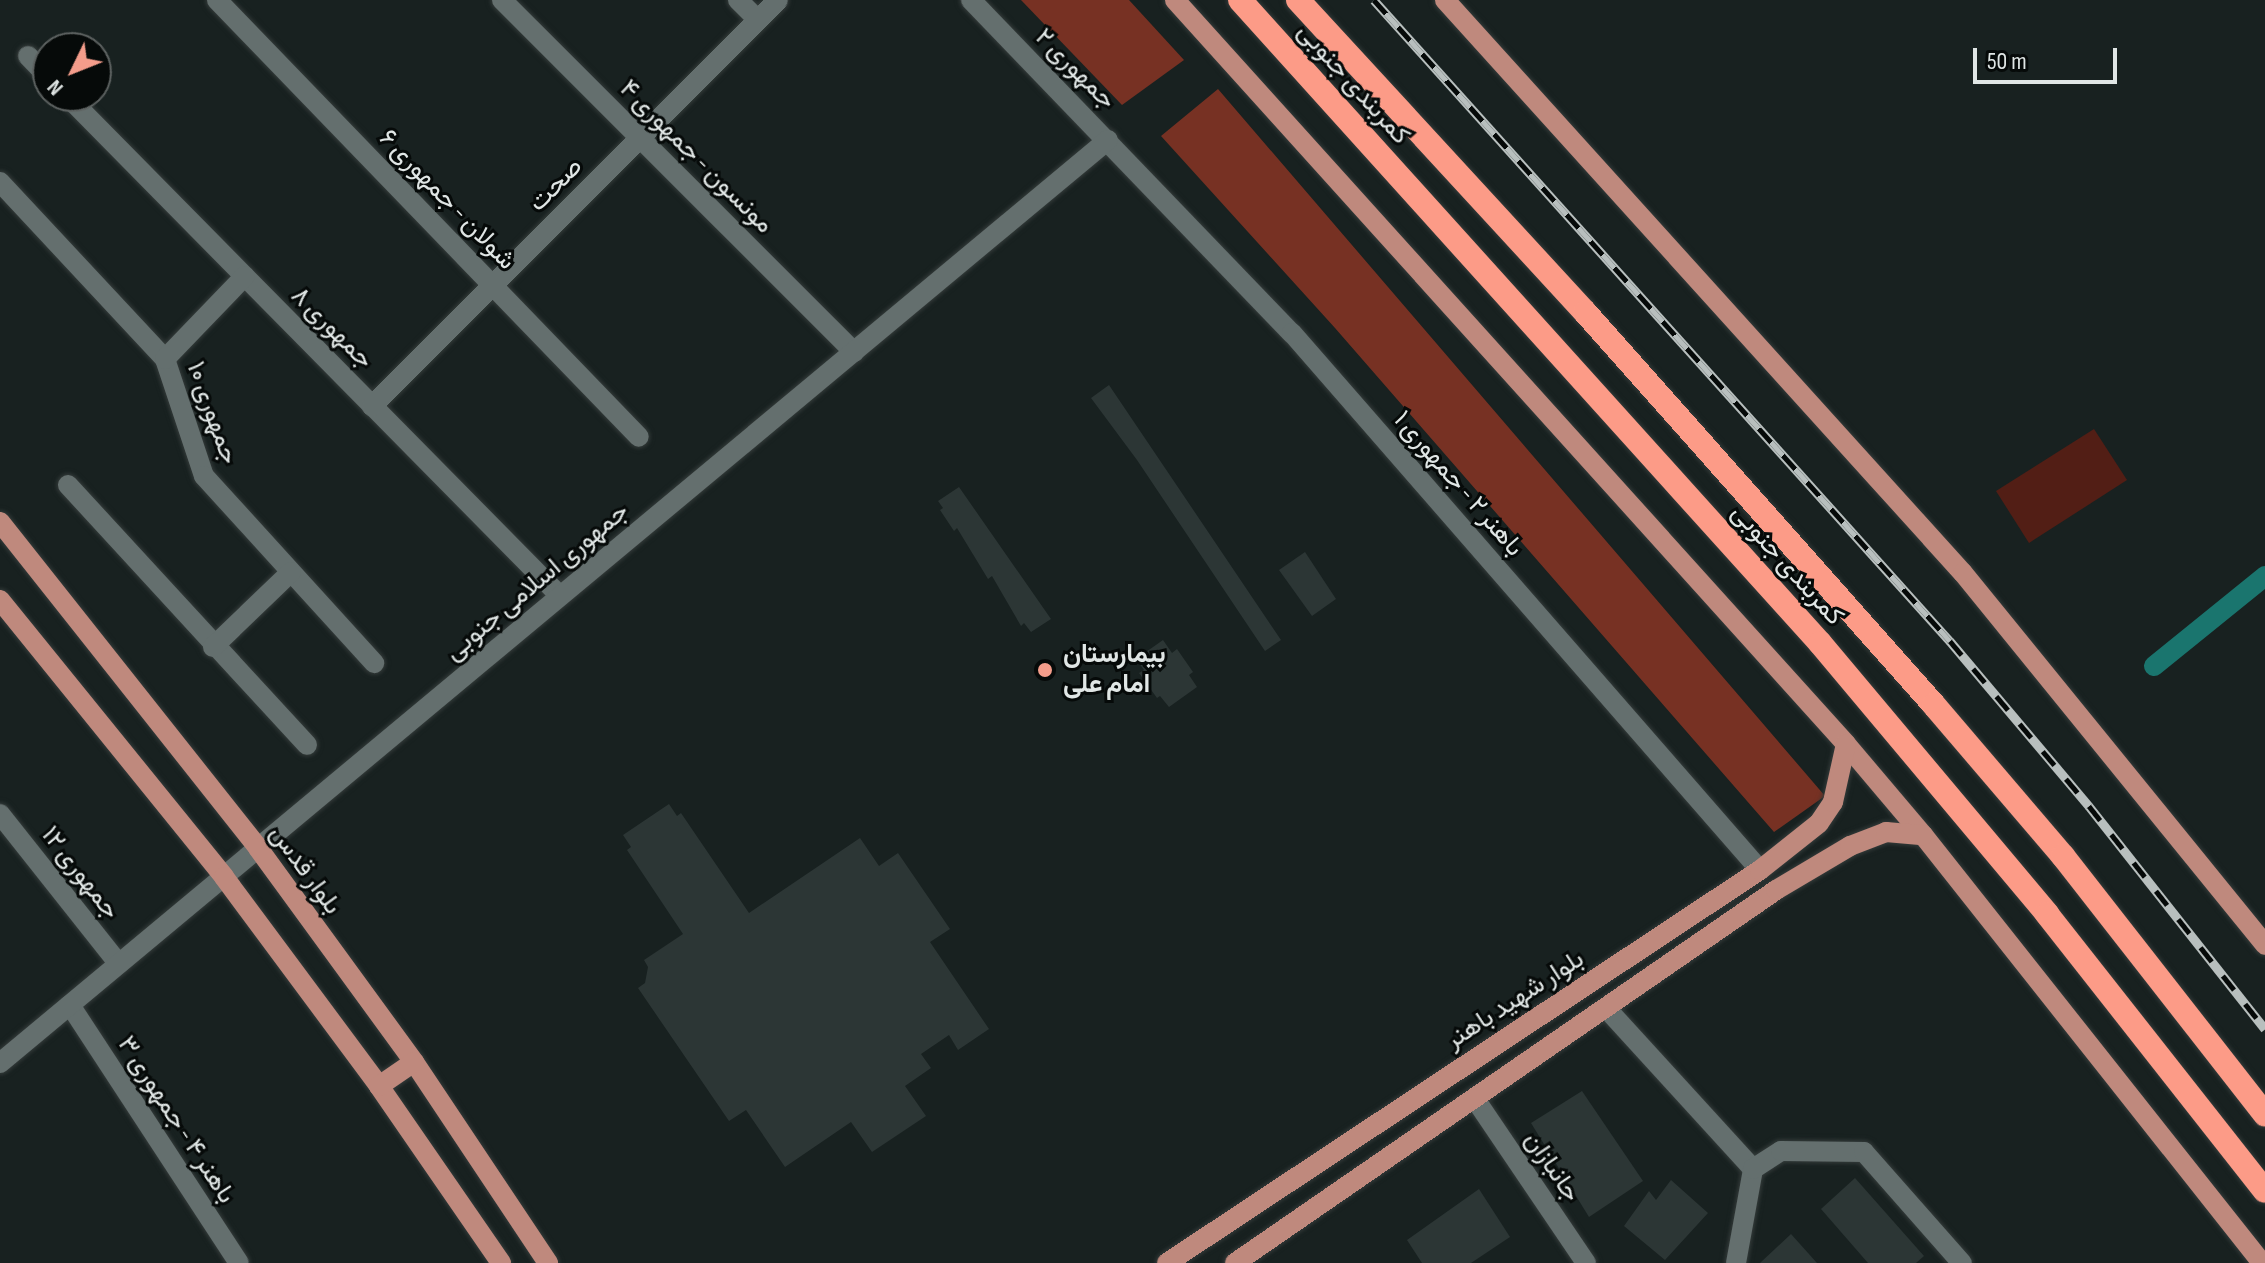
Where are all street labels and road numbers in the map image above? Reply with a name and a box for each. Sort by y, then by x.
street label: کمربندی جنوبی [1290,17,1416,151]
street label: جمهوری ۲ [1028,22,1122,116]
street label: مونسون - جمهوری ۴ [613,74,779,240]
street label: شولان - جمهوری ۶ [372,123,522,277]
street label: صحت [522,151,590,219]
street label: جمهوری ۸ [284,280,380,376]
street label: جمهوری ۱۰ [179,358,245,468]
street label: باهنر ۲ - جمهوری ۱ [1386,405,1530,563]
street label: جمهوری اسلامی جنوبی [439,496,635,668]
street label: کمربندی جنوبی [1724,498,1850,632]
street label: بلوار قدس [262,819,348,921]
street label: جمهوری ۱۲ [34,820,126,926]
street label: بلوار شهید باهنر [1440,944,1590,1056]
street label: باهنر ۴ - جمهوری ۳ [110,1030,242,1210]
street label: جانبازان [1517,1126,1587,1208]

